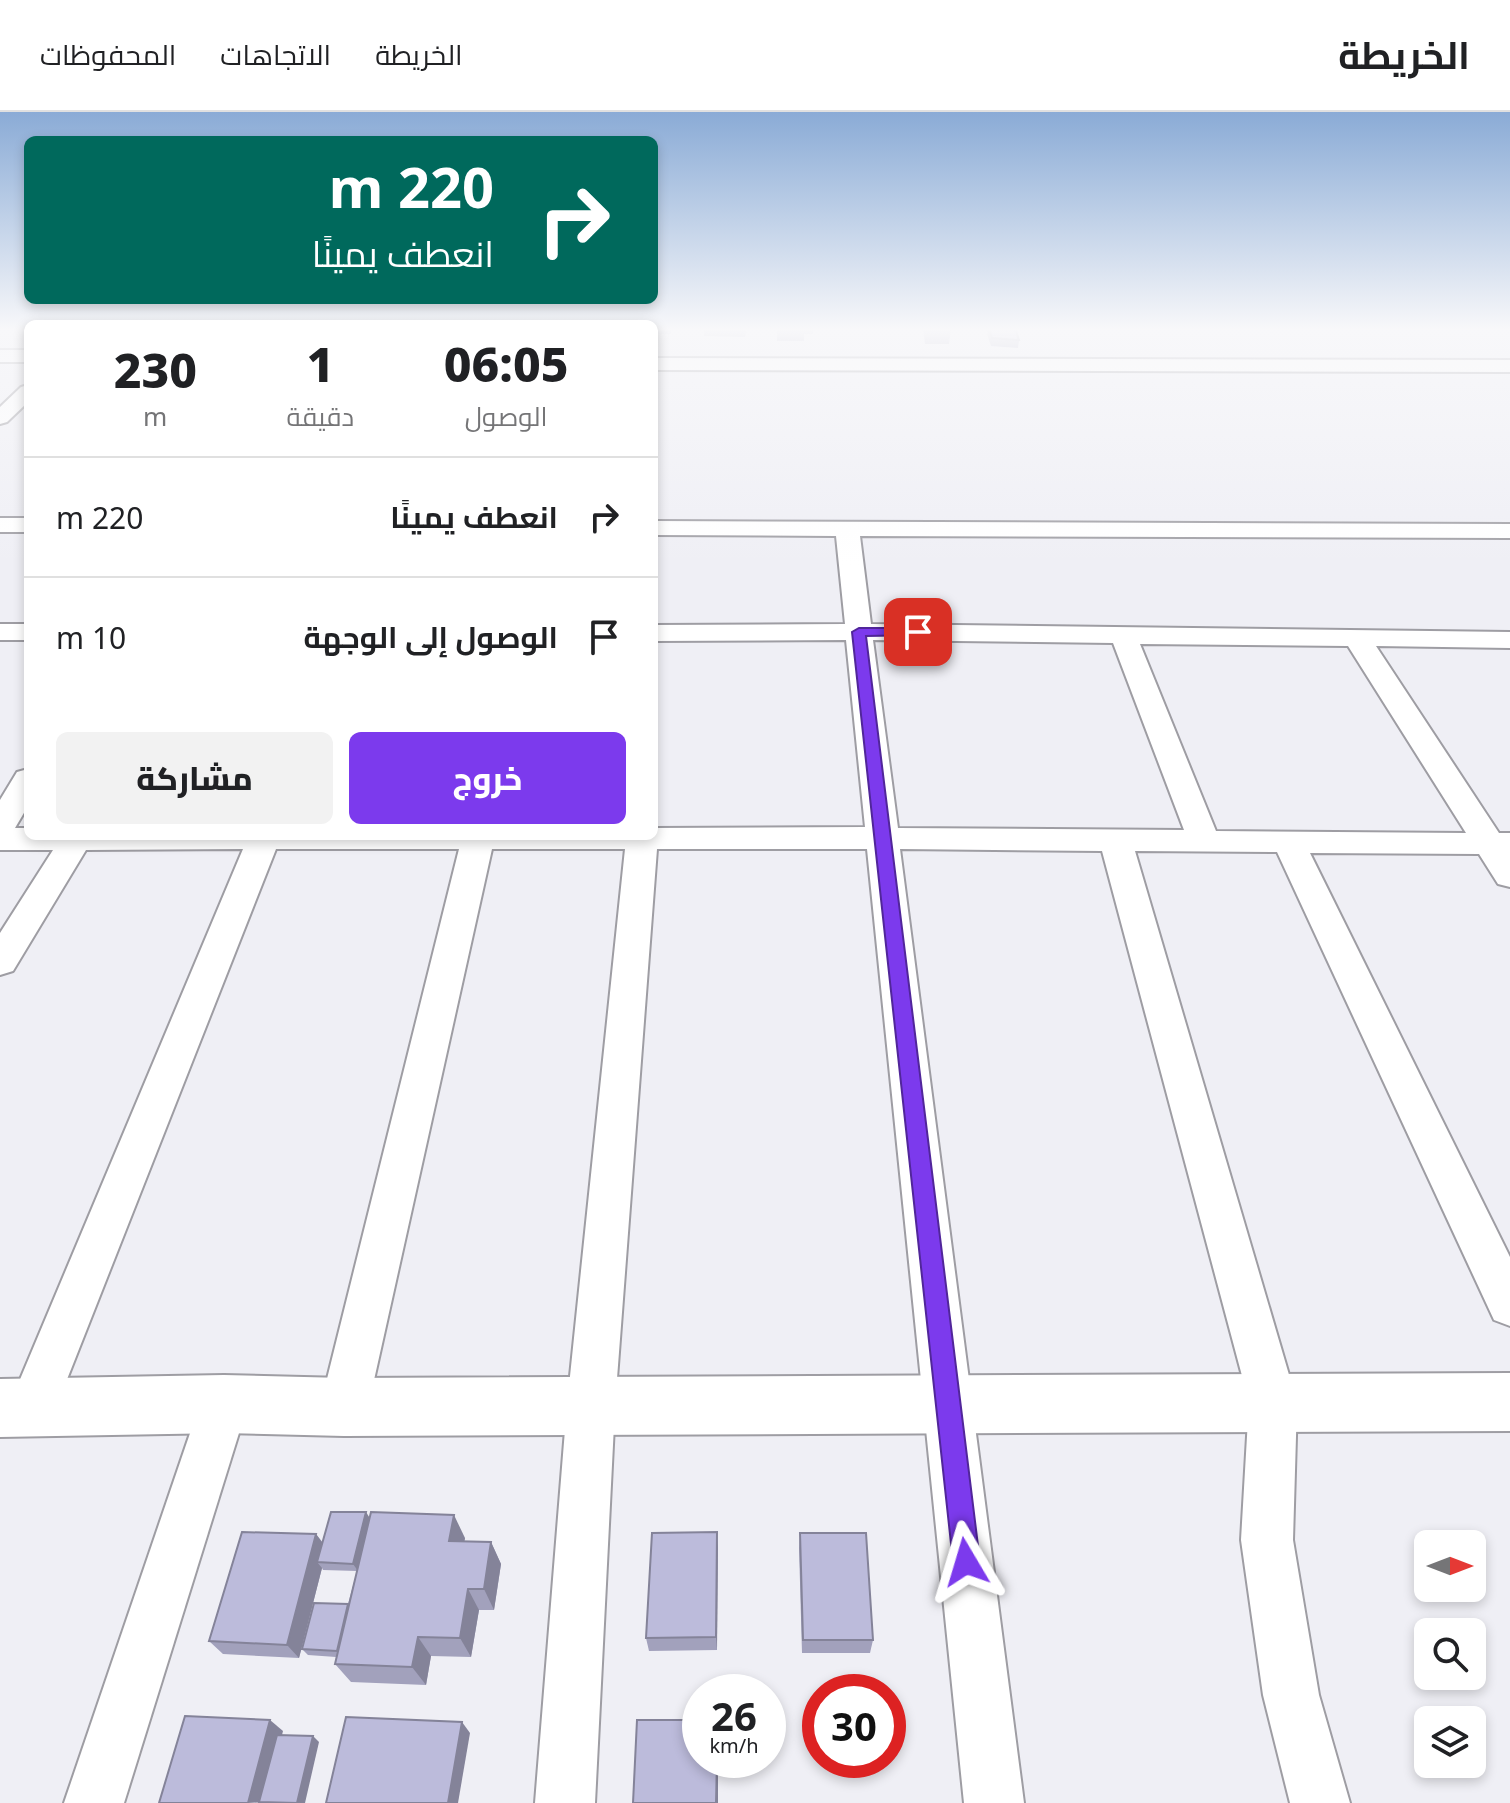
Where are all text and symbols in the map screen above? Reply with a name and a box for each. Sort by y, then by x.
text: الخريطة [1338,28,1470,80]
text: المحفوظات [40,35,176,73]
text: الاتجاهات [220,35,331,73]
text: الخريطة [375,35,463,73]
text: 220 m [329,148,494,224]
icon: right [522,168,626,272]
text: انعطف يمينًا [312,229,494,278]
text: 1 [306,331,334,396]
text: 06:05 [444,331,568,396]
text: 230 [114,337,197,402]
text: m [143,398,167,434]
text: دقيقة [286,398,354,434]
text: الوصول [465,398,547,434]
icon: right [582,495,626,539]
text: انعطف يمينًا [390,496,558,537]
text: 220 m [56,497,143,538]
pin [884,598,952,666]
icon: arrive [896,610,940,654]
icon: arrive [582,615,626,659]
text: الوصول إلى الوجهة [303,616,558,657]
text: 10 m [56,617,126,658]
button: مشاركة [56,732,333,824]
button: خروج [349,732,626,824]
position arrow [924,1520,1008,1604]
north arrow [1414,1530,1486,1602]
map controls [1414,1530,1486,1778]
button: search [1414,1618,1486,1690]
speed limit sign: 30 [802,1674,906,1778]
text: 26 [711,1688,757,1743]
button: layers [1414,1706,1486,1778]
text: km/h [709,1732,759,1759]

